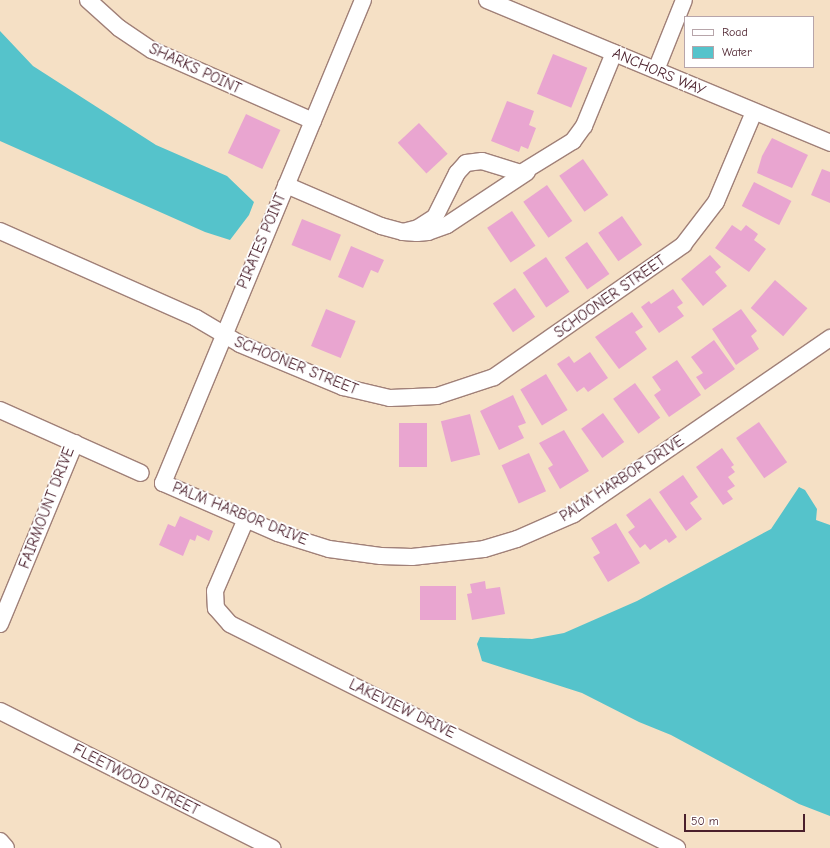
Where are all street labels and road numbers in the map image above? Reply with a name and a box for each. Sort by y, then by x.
street label: SHARKS POINT [146,40,244,98]
street label: ANCHORS WAY [610,44,708,100]
street label: PIRATES POINT [234,190,290,292]
street label: SCHOONER STREET [551,252,669,342]
street label: SCHOONER STREET [232,333,360,399]
street label: PALM HARBOR DRIVE [557,432,687,526]
street label: FAIRMOUNT DRIVE [16,445,78,571]
street label: PALM HARBOR DRIVE [170,479,310,549]
street label: LAKEVIEW DRIVE [346,675,458,743]
street label: FLEETWOOD STREET [70,740,202,820]

